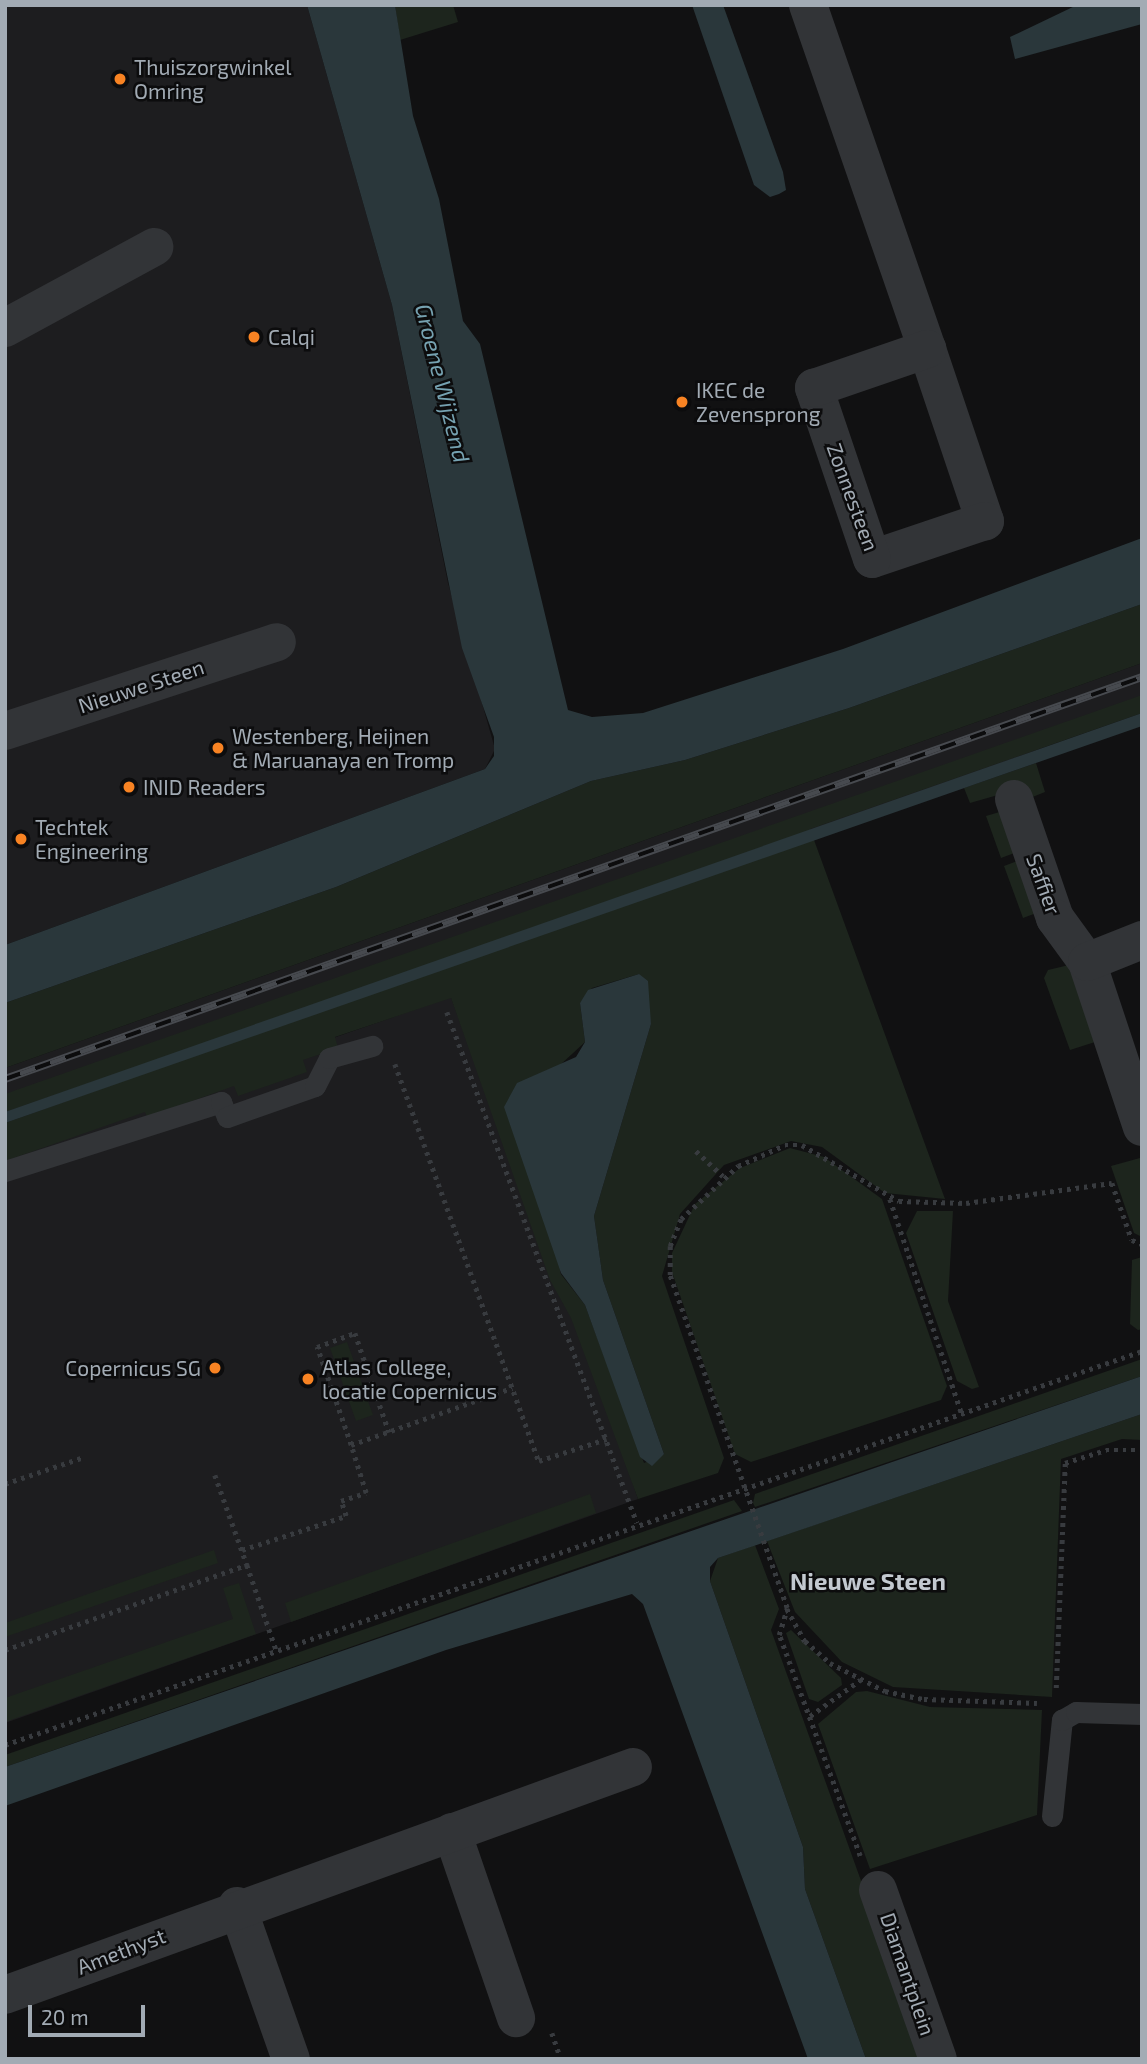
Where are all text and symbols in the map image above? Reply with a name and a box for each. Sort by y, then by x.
place label: Thuiszorgwinkel Omring [134,54,292,104]
marker: Thuiszorgwinkel Omring [112,71,128,87]
water label: Groene Wijzend [410,301,476,465]
place label: Calqi [268,324,315,350]
marker: Calqi [246,329,262,345]
place label: IKEC de Zevensprong [696,377,820,427]
marker: IKEC de Zevensprong [674,394,690,410]
street label: Zonnesteen [822,440,884,554]
street label: Nieuwe Steen [75,654,207,718]
place label: Westenberg, Heijnen & Maruanaya en Tromp [232,723,455,773]
marker: Westenberg, Heijnen & Maruanaya en Tromp [210,740,226,756]
place label: INID Readers [143,774,266,800]
marker: INID Readers [121,779,137,795]
place label: Techtek Engineering [35,814,148,864]
marker: Techtek Engineering [13,831,29,847]
street label: Saffier [1021,850,1067,918]
place label: Atlas College, locatie Copernicus [322,1354,497,1404]
place label: Copernicus SG [65,1355,201,1381]
marker: Copernicus SG [207,1360,223,1376]
marker: Atlas College, locatie Copernicus [300,1371,316,1387]
district label: Nieuwe Steen [790,1567,946,1595]
street label: Diamantplein [875,1909,941,2039]
street label: Amethyst [73,1923,169,1979]
scale bar [32,1990,149,2034]
text: 20 m [41,2004,89,2029]

